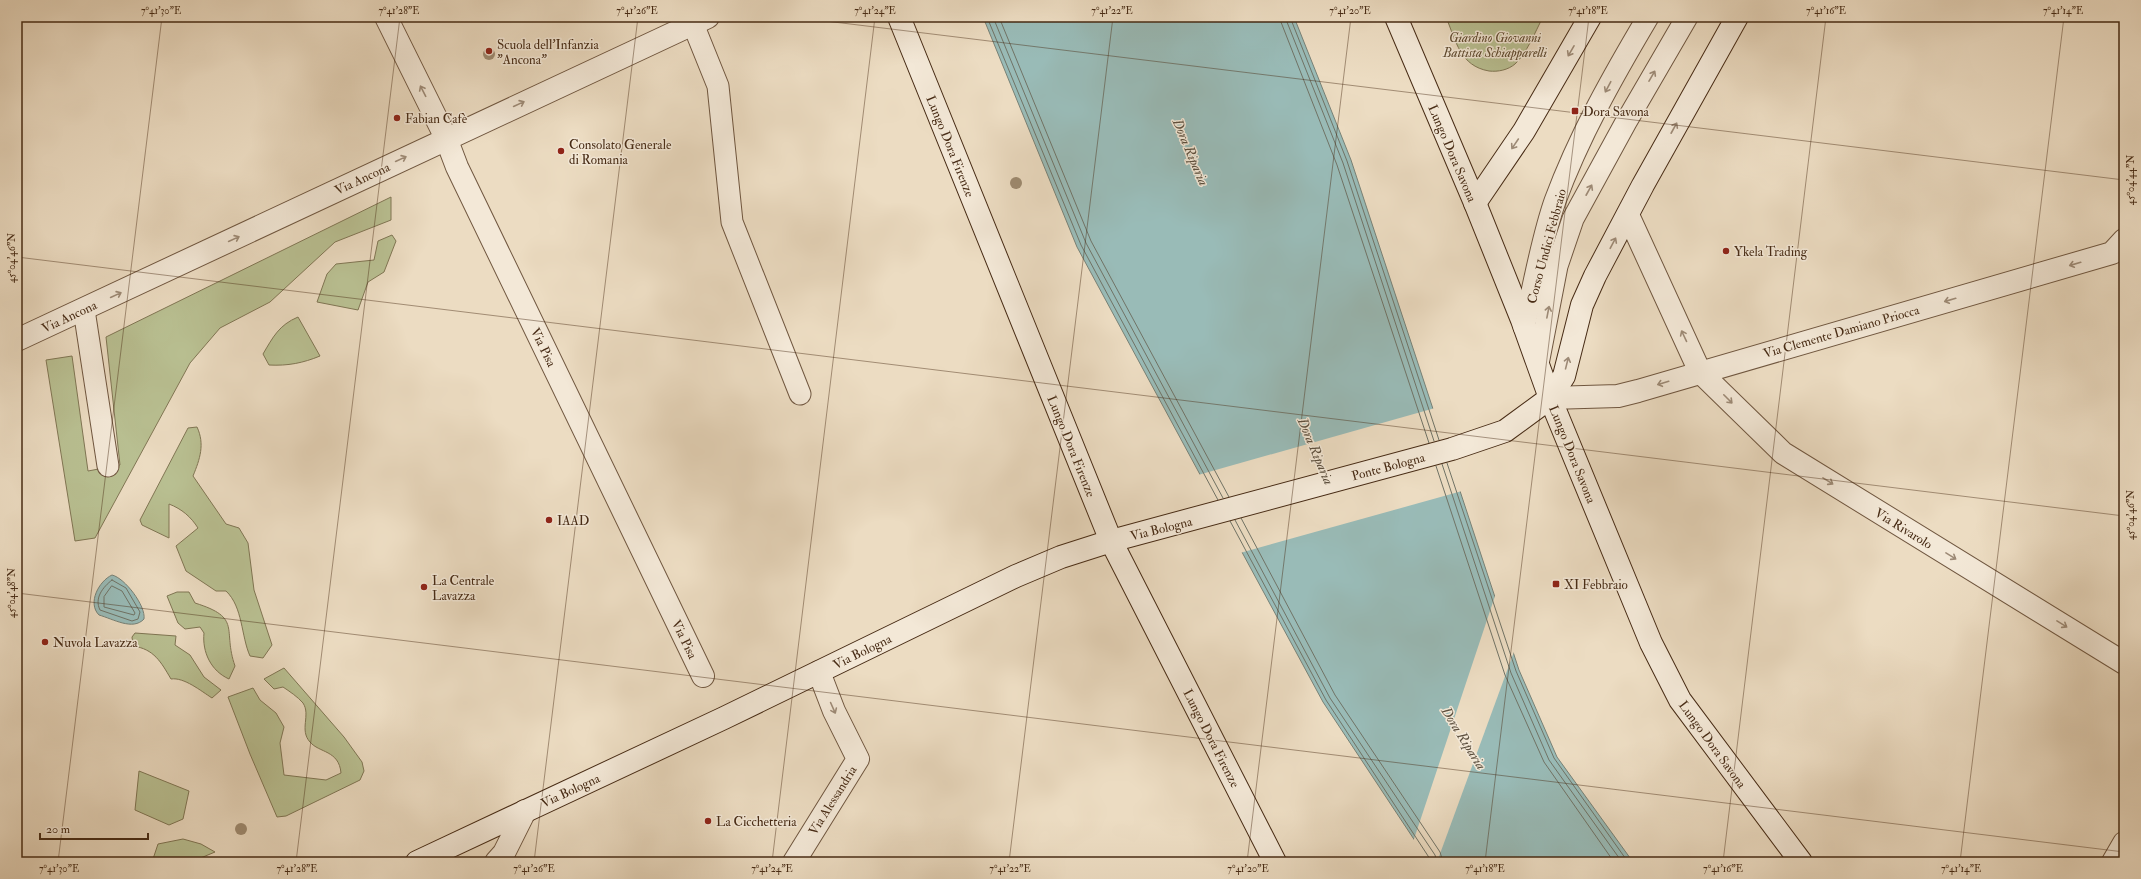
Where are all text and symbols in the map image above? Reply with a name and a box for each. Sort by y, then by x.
text: 7°41'30"E [141,5,181,17]
text: 7°41'28"E [379,5,419,17]
text: 7°41'26"E [616,5,658,17]
text: 7°41'24"E [854,5,896,17]
text: 7°41'22"E [1091,5,1133,17]
text: 7°41'20"E [1329,5,1371,17]
text: 7°41'18"E [1568,5,1608,17]
text: 7°41'16"E [1806,5,1846,17]
text: 7°41'14"E [2043,5,2083,17]
park label: Giardino Giovanni Battista Schiapparelli [1442,30,1547,61]
place label: Scuola dell'Infanzia "Ancona" [497,37,600,68]
one-way arrow [1566,45,1574,57]
marker: Scuola dell'Infanzia "Ancona" [484,46,494,56]
one-way arrow [1649,70,1657,82]
one-way arrow [1604,81,1611,93]
one-way arrow [419,85,426,97]
street label: Lungo Dora Firenze [922,93,978,200]
one-way arrow [513,100,525,107]
street label: Lungo Dora Savona [1424,102,1480,205]
place label: Dora Savona [1583,104,1650,120]
marker: Dora Savona [1570,106,1580,116]
place label: Fabian Cafè [405,111,468,127]
marker: Fabian Cafè [392,113,402,123]
water label: Dora Riparia [1168,115,1212,189]
one-way arrow [1671,122,1679,134]
place label: Consolato Generale di Romania [569,137,672,168]
one-way arrow [1511,138,1519,149]
marker: Consolato Generale di Romania [556,146,566,156]
one-way arrow [395,155,407,162]
text: 45°04'44"N [2125,155,2137,205]
street label: Via Ancona [332,159,393,199]
one-way arrow [1586,184,1593,196]
street label: Corso Undici Febbraio [1524,187,1570,306]
text: 45°04'46"N [6,233,18,283]
one-way arrow [227,235,239,242]
one-way arrow [1609,237,1617,249]
place label: Ykela Trading [1734,244,1808,260]
marker: Ykela Trading [1721,246,1731,256]
one-way arrow [2068,261,2081,268]
one-way arrow [110,291,122,298]
street label: Via Ancona [39,297,100,337]
one-way arrow [1943,297,1956,304]
street label: Via Clemente Damiano Priocca [1761,302,1922,362]
one-way arrow [1544,306,1552,319]
street label: Via Pisa [527,325,560,370]
one-way arrow [1680,331,1687,343]
one-way arrow [1564,357,1571,370]
one-way arrow [1657,380,1670,387]
street label: Lungo Dora Firenze [1043,393,1099,500]
one-way arrow [1723,394,1733,404]
street label: Lungo Dora Savona [1545,403,1599,506]
water label: Dora Riparia [1293,414,1337,488]
street label: Ponte Bologna [1350,449,1427,484]
one-way arrow [1822,477,1833,485]
text: 45°04'46"N [2125,490,2137,540]
street label: Via Rivarolo [1872,505,1935,553]
place label: IAAD [557,513,589,529]
street label: Via Bologna [1129,513,1195,544]
marker: IAAD [544,515,554,525]
one-way arrow [1945,553,1957,561]
text: 45°04'48"N [6,568,18,618]
place label: La Centrale Lavazza [432,573,495,604]
place label: XI Febbraio [1564,577,1628,593]
marker: XI Febbraio [1551,579,1561,589]
marker: La Centrale Lavazza [419,582,429,592]
street label: Via Pisa [668,617,701,662]
one-way arrow [2056,621,2068,629]
street label: Via Bologna [830,631,895,673]
place label: Nuvola Lavazza [53,635,138,651]
marker: Nuvola Lavazza [40,637,50,647]
street label: Lungo Dora Firenze [1179,687,1243,791]
street label: Lungo Dora Savona [1675,698,1750,792]
one-way arrow [830,702,837,714]
water label: Dora Riparia [1437,703,1490,773]
street label: Via Alessandria [805,762,861,838]
street label: Via Bologna [538,770,603,812]
place label: La Cicchetteria [716,814,797,830]
scale bar [40,815,148,841]
marker: La Cicchetteria [703,816,713,826]
text: 20 m [46,822,71,837]
text: 7°41'30"E [39,863,79,875]
text: 7°41'28"E [277,863,317,875]
text: 7°41'26"E [513,863,555,875]
text: 7°41'24"E [751,863,793,875]
text: 7°41'22"E [989,863,1031,875]
text: 7°41'20"E [1227,863,1269,875]
text: 7°41'18"E [1465,863,1505,875]
text: 7°41'16"E [1703,863,1743,875]
text: 7°41'14"E [1941,863,1981,875]

